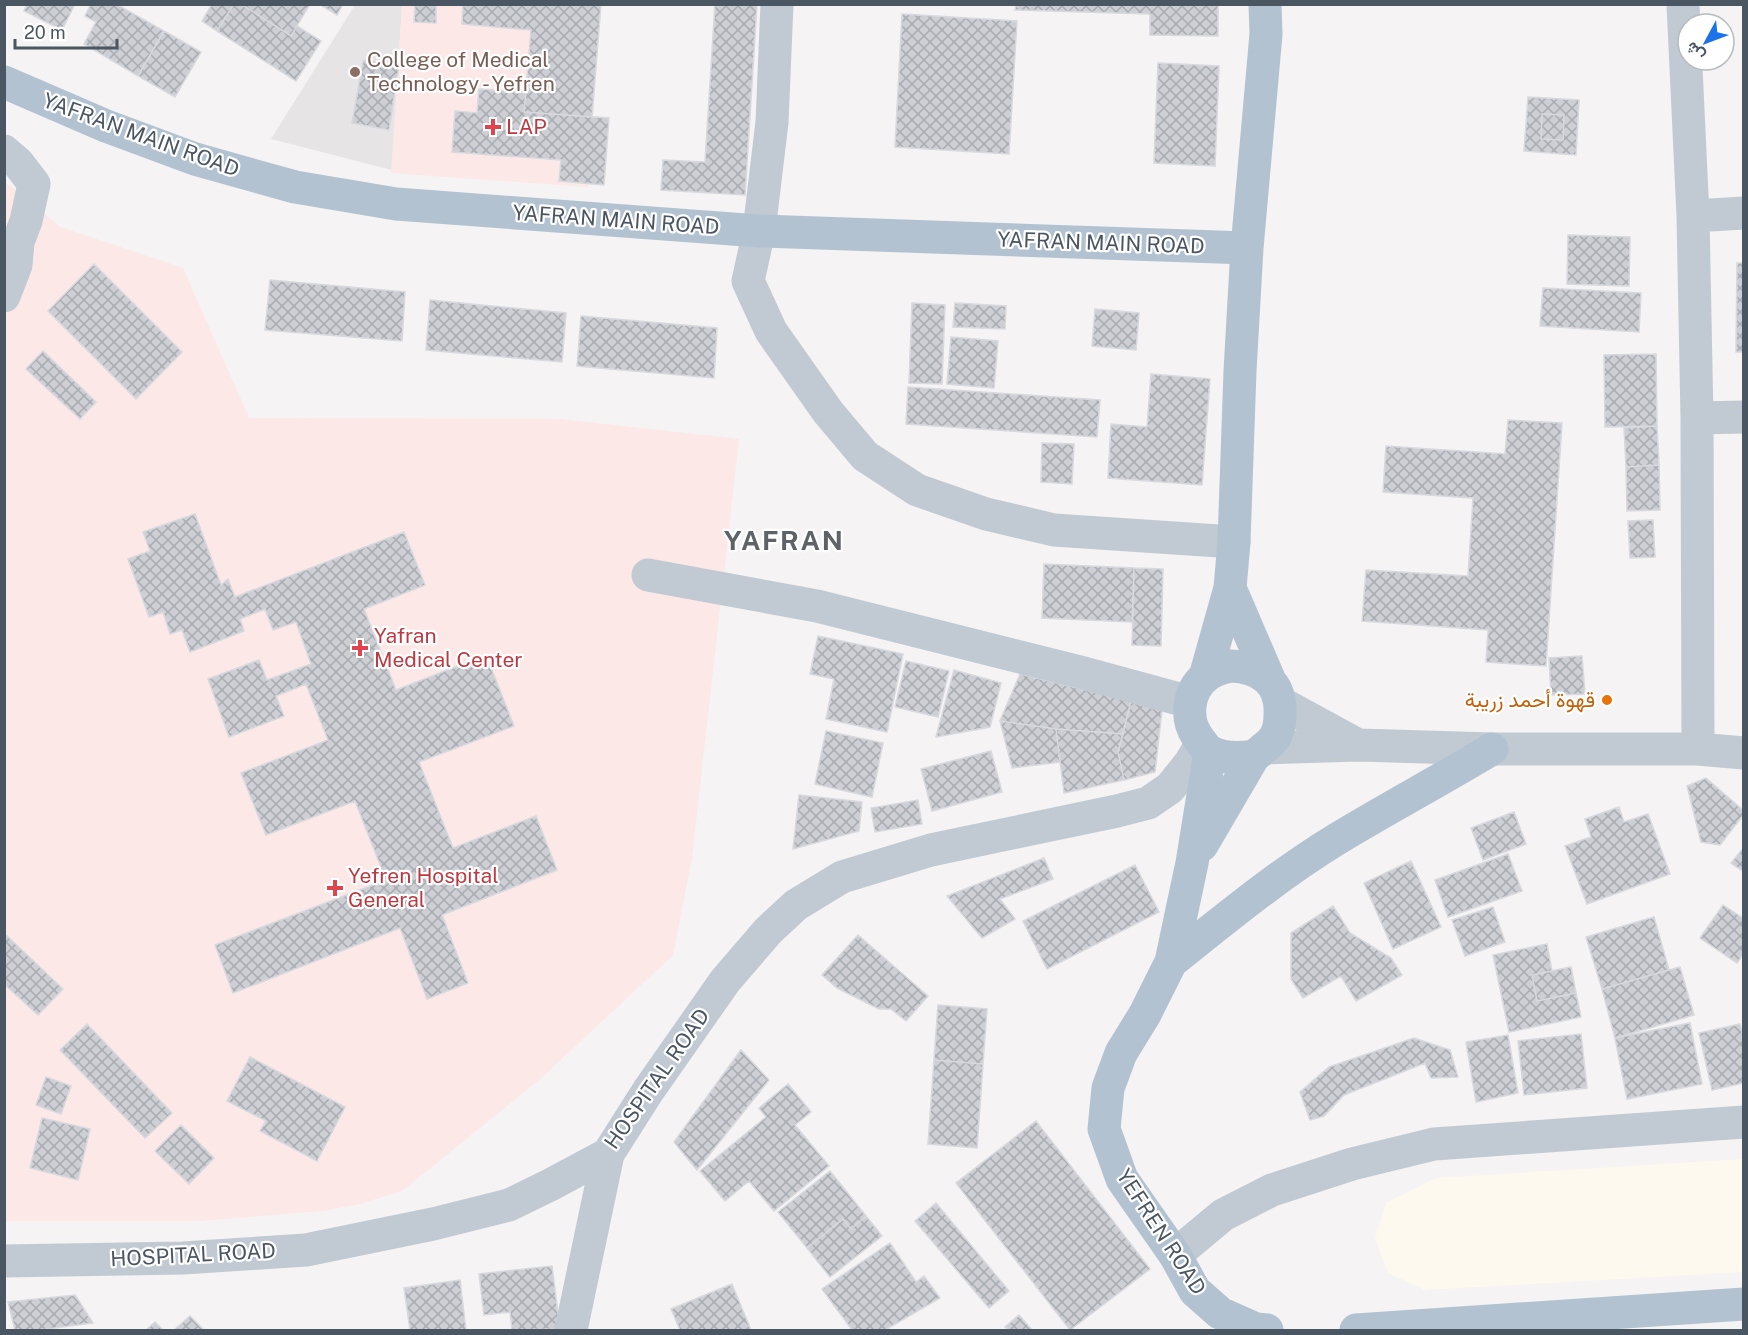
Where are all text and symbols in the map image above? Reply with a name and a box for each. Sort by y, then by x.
scale bar [15,12,117,50]
north arrow [1676,12,1736,72]
text: 20 m [24,22,66,43]
text: ش [1682,38,1709,65]
place label: College of Medical Technology - Yefren [367,47,555,96]
marker: College of Medical Technology - Yefren [348,65,362,79]
street label: YAFRAN MAIN ROAD [40,87,243,182]
place label: LAP [506,114,547,139]
marker: LAP [484,118,502,136]
street label: YAFRAN MAIN ROAD [512,200,720,239]
street label: YAFRAN MAIN ROAD [997,226,1205,259]
district label: YAFRAN [724,524,844,556]
place label: Yafran Medical Center [374,623,523,672]
marker: Yafran Medical Center [351,639,369,657]
place label: قهوة أحمد زريبة [1465,687,1595,713]
marker: قهوة أحمد زريبة [1600,693,1614,707]
place label: Yefren Hospital General [348,863,499,912]
marker: Yefren Hospital General [326,879,344,897]
street label: HOSPITAL ROAD [599,1004,714,1154]
street label: YEFREN ROAD [1111,1164,1211,1299]
street label: HOSPITAL ROAD [110,1238,276,1271]

